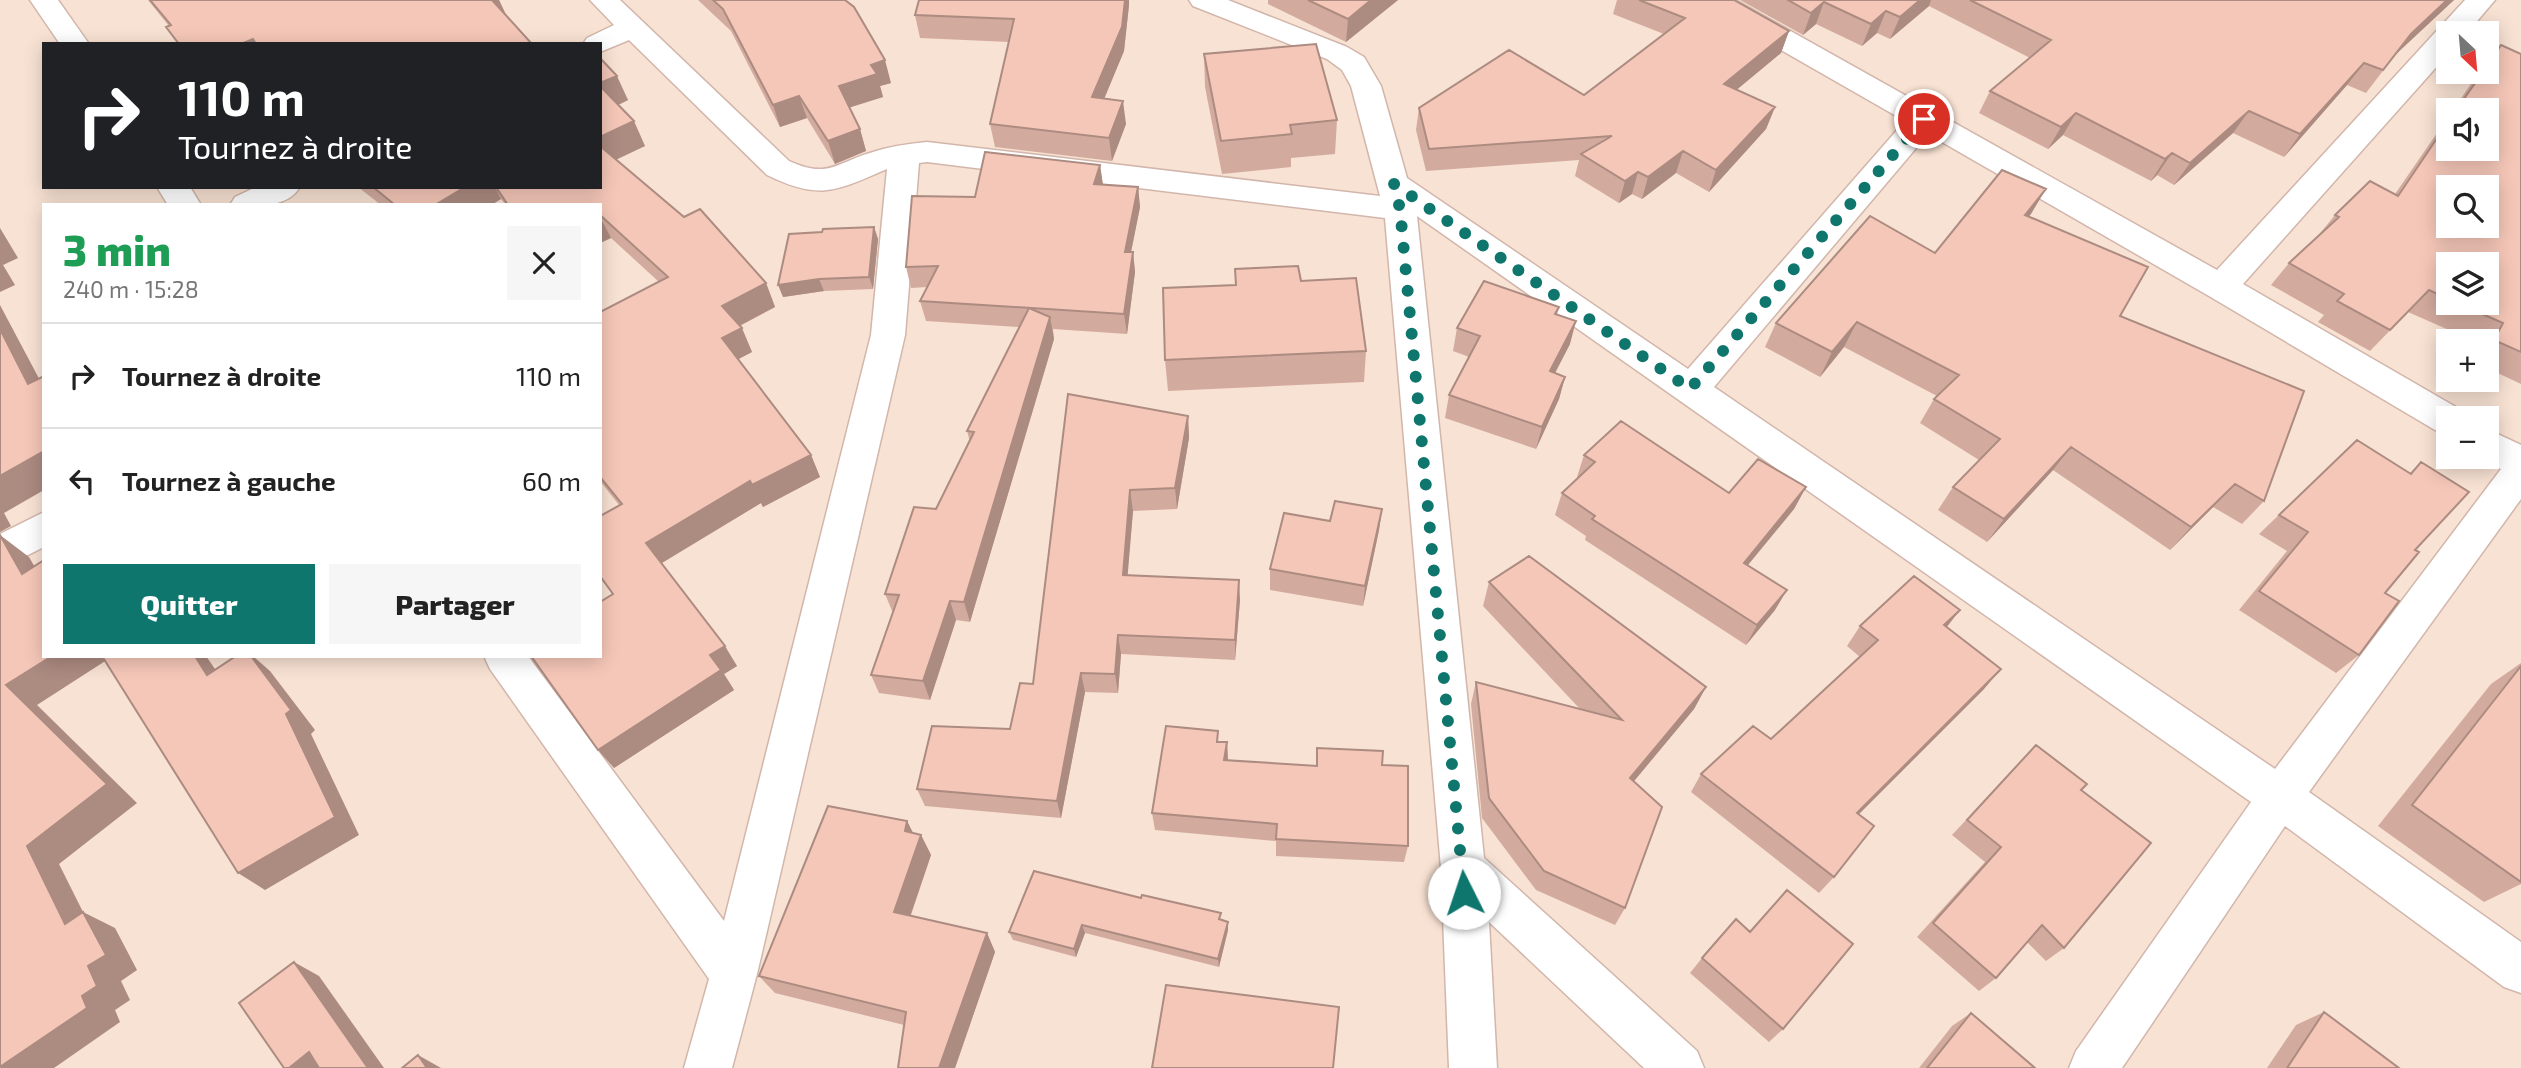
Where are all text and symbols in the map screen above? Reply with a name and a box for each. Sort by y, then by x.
north arrow [2436,21,2499,84]
map controls [2436,21,2499,469]
text: 110 m [178,67,305,126]
icon: right [63,70,154,161]
pin [1894,89,1954,149]
button: sound [2436,98,2499,161]
icon: arrive [1905,100,1943,138]
text: Tournez à droite [178,127,412,165]
button: search [2436,175,2499,238]
text: 3 min [63,224,171,274]
button: close [507,226,581,300]
button: layers [2436,252,2499,315]
text: 240 m · 15:28 [63,275,199,303]
button: + [2436,329,2499,392]
icon: right [63,357,101,395]
text: Tournez à droite [122,360,321,391]
text: 110 m [516,360,581,391]
button: − [2436,406,2499,469]
icon: left [63,462,101,500]
text: Tournez à gauche [122,465,336,496]
text: 60 m [522,465,581,496]
button: Quitter [63,564,315,644]
button: Partager [329,564,581,644]
position arrow [1427,856,1501,930]

